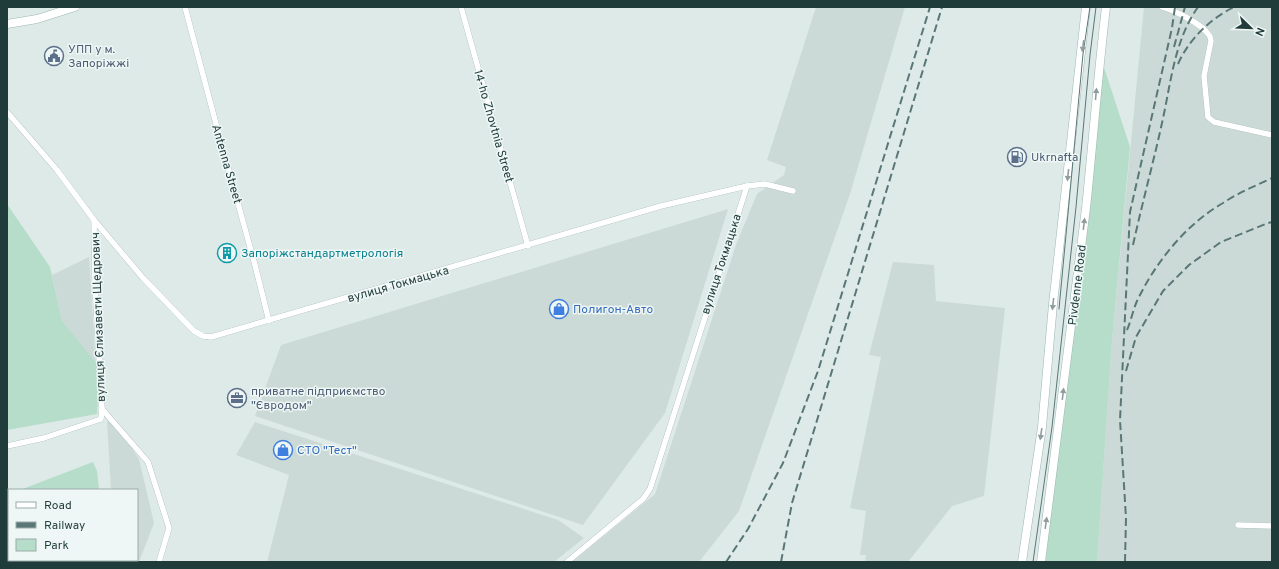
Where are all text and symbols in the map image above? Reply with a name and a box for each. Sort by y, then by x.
north arrow [1231,8,1271,48]
text: N [1251,25,1267,38]
one-way arrow [1080,40,1086,52]
place label: УПП у м. Запоріжжі [68,42,129,72]
public building icon: УПП у м. Запоріжжі [43,45,65,67]
street label: 14-ho Zhovtnia Street [469,68,517,185]
one-way arrow [1093,88,1100,100]
street label: Antenna Street [207,123,245,206]
fuel station icon: Ukrnafta [1006,146,1028,168]
place label: Ukrnafta [1031,150,1078,166]
one-way arrow [1065,169,1071,181]
street label: вулиця Токмацька [698,212,746,317]
one-way arrow [1081,218,1087,230]
street label: вулиця Єлизавети Щедрович [88,232,110,402]
building icon: Запоріжстандартметрологія [216,242,238,264]
street label: Pivdenne Road [1065,244,1091,326]
place label: Запоріжстандартметрологія [241,246,403,262]
street label: вулиця Токмацька [346,263,451,307]
shop icon: Полигон-Авто [548,298,570,320]
one-way arrow [1050,298,1057,310]
place label: Полигон-Авто [573,302,654,318]
place label: приватне підприємство "Євродом" [251,384,386,414]
office icon: приватне підприємство "Євродом" [226,387,248,409]
one-way arrow [1060,388,1066,401]
one-way arrow [1038,427,1044,440]
shop icon: СТО "Тест" [272,439,294,461]
place label: СТО "Тест" [297,443,357,459]
legend [8,489,138,561]
text: Road [44,498,72,514]
one-way arrow [1043,517,1049,529]
text: Railway [44,518,85,534]
text: Park [44,538,69,554]

